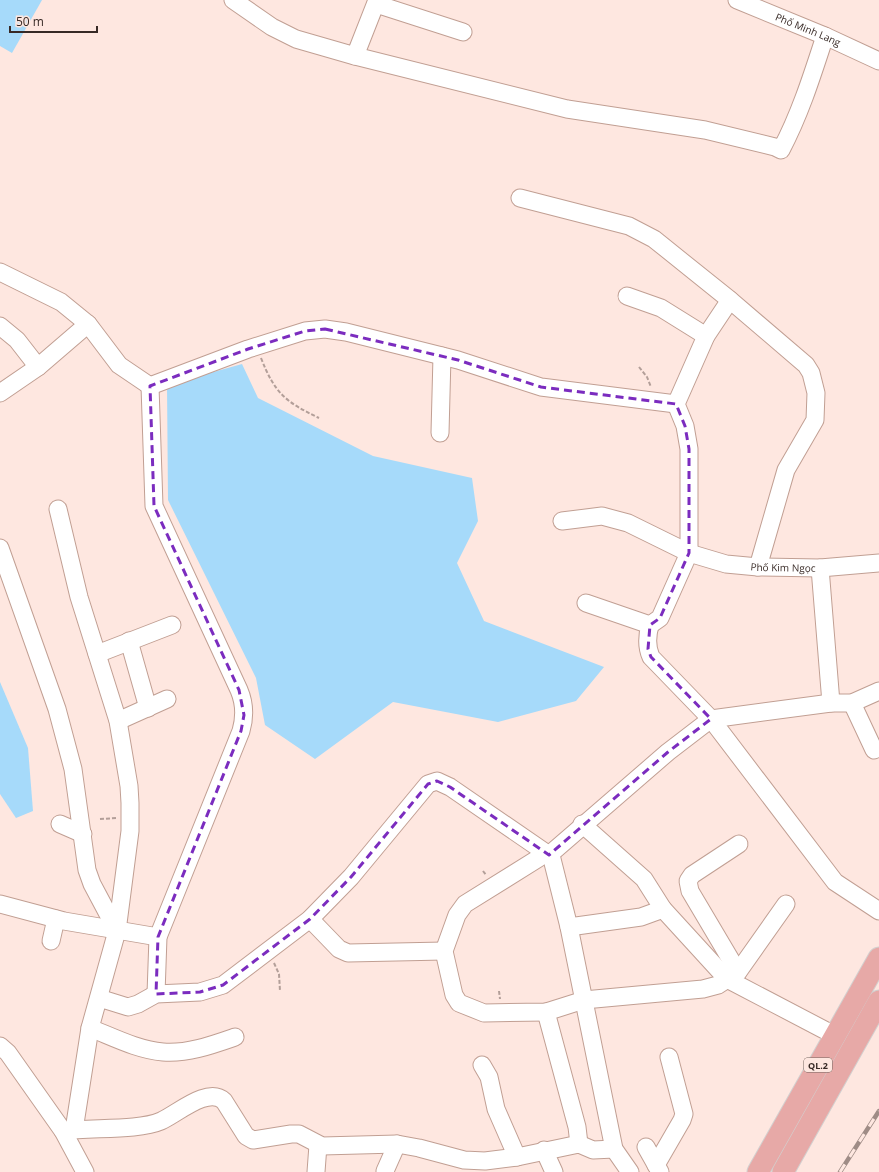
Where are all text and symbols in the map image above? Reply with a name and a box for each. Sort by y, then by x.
scale bar [10,8,97,34]
street label: Phố Minh Lang [773,10,844,50]
text: 50 m [16,13,44,30]
street label: Phố Kim Ngọc [750,559,816,575]
road number: QL.2 [804,1058,832,1072]

